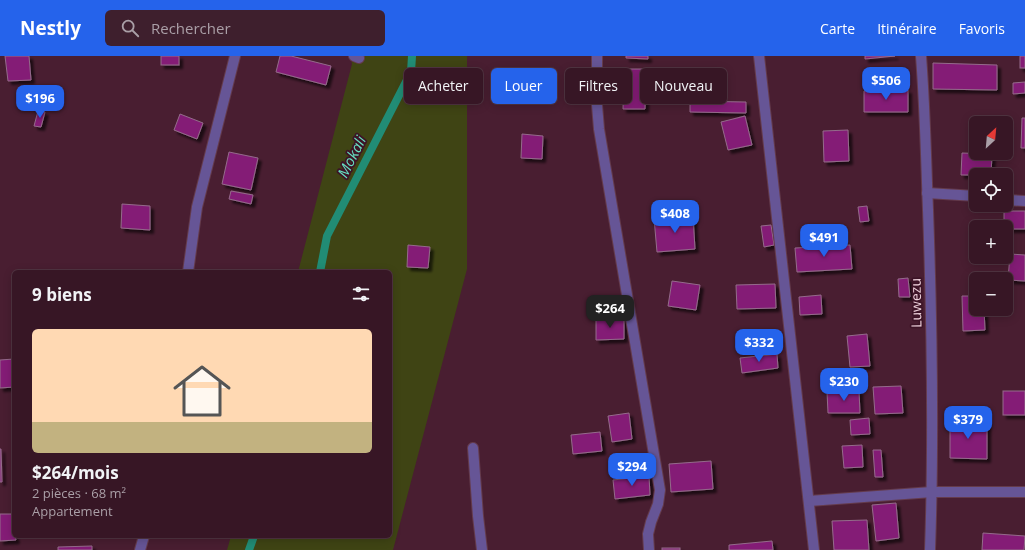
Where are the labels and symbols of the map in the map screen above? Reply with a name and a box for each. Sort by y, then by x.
pin: $506 [862,67,910,101]
pin: $196 [16,85,64,119]
north arrow [969,116,1013,160]
water label: Mokali [332,132,370,181]
pin: $408 [651,200,699,234]
pin: $491 [800,224,848,258]
street label: Luwezu [906,278,925,328]
pin: $264 [586,295,634,329]
pin: $332 [735,329,783,363]
pin: $230 [820,368,868,402]
pin: $379 [944,406,992,440]
pin: $294 [608,453,656,487]

